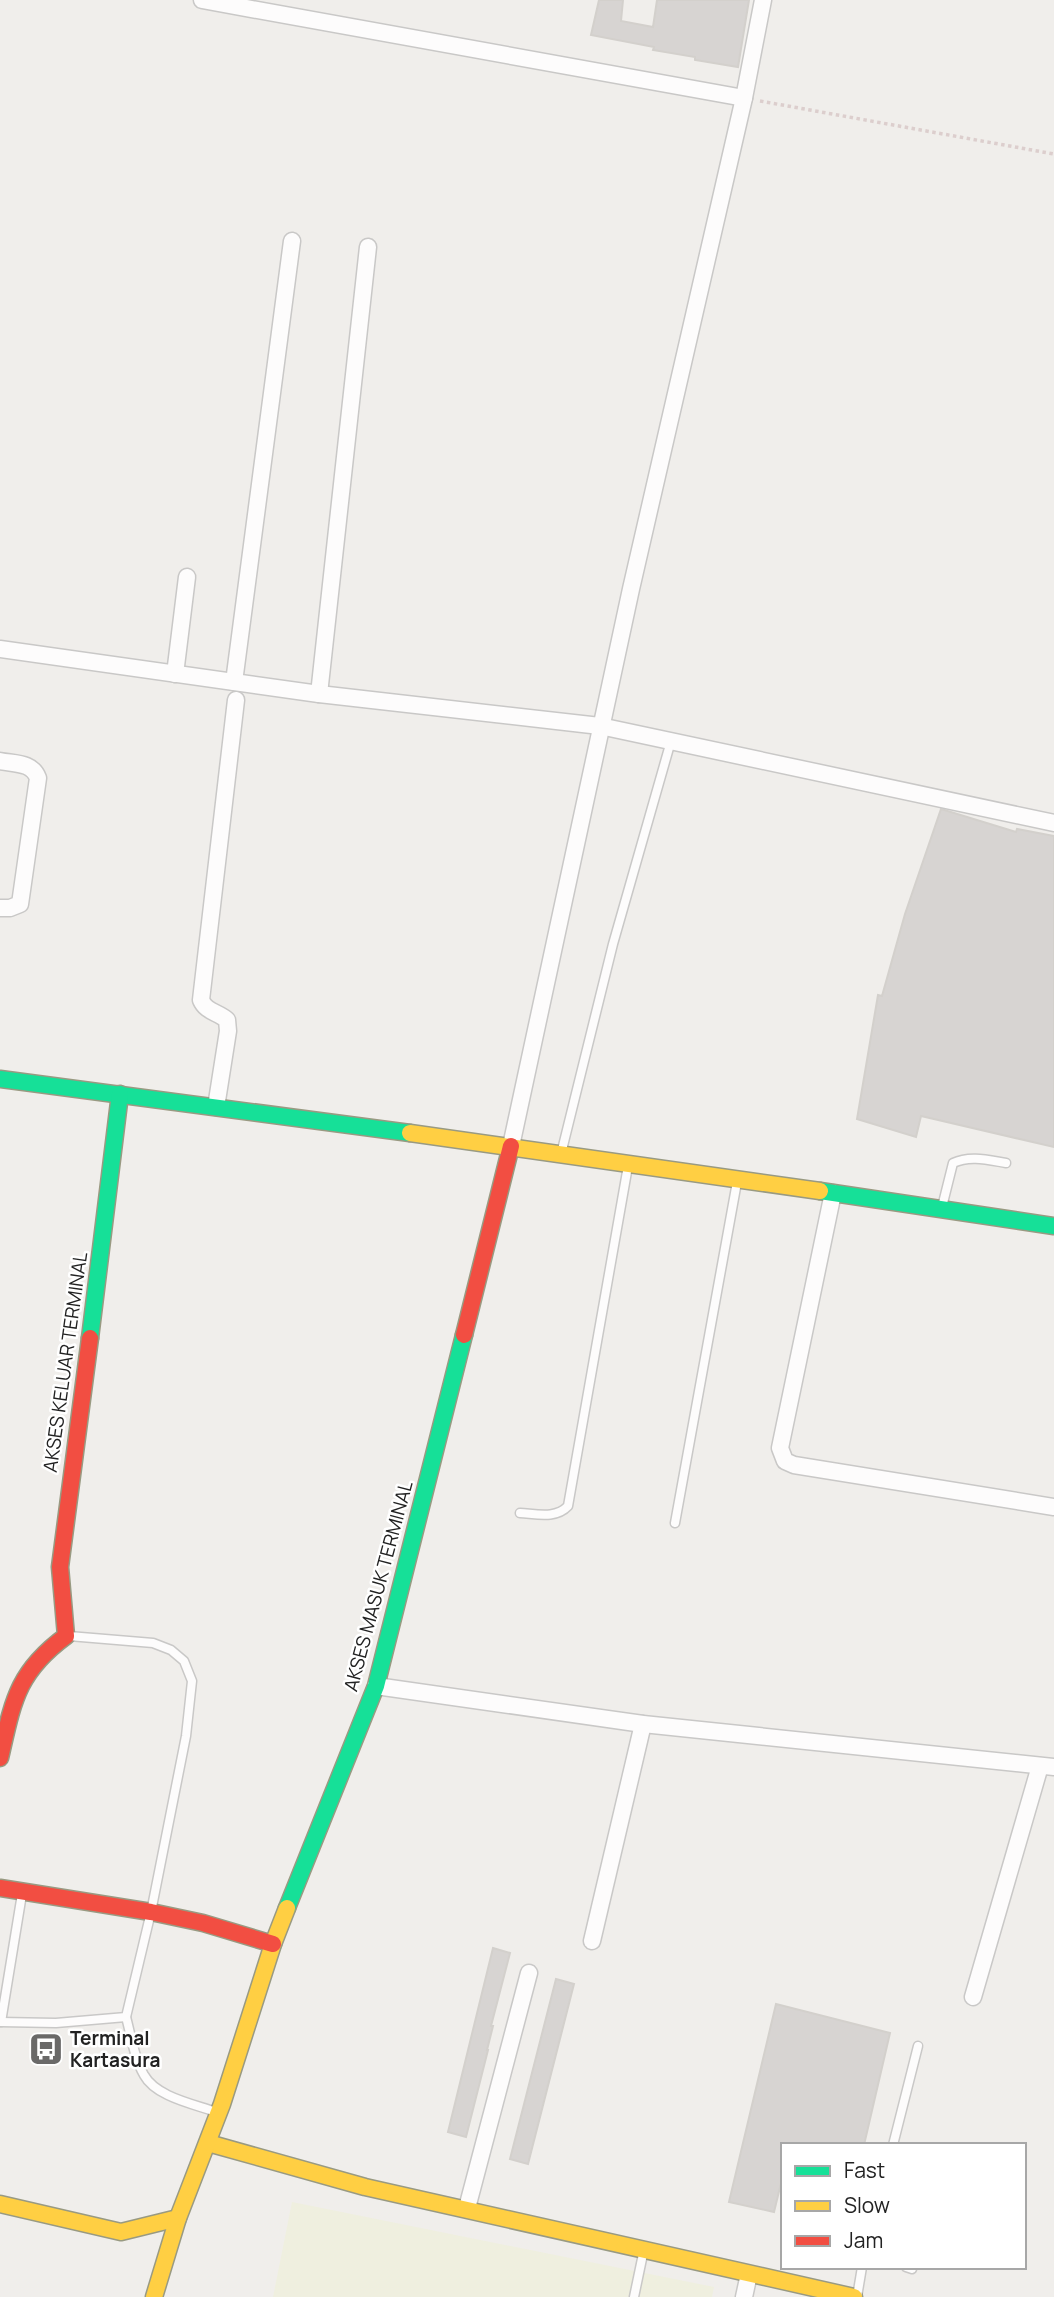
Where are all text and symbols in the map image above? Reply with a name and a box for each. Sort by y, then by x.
street label: AKSES KELUAR TERMINAL [37,1250,93,1474]
street label: AKSES MASUK TERMINAL [337,1478,419,1694]
place label: Terminal Kartasura [70,2025,160,2073]
bus stop icon: Terminal Kartasura [27,2030,65,2068]
legend [781,2143,1026,2269]
text: Fast [844,2156,885,2184]
text: Slow [844,2191,890,2219]
text: Jam [844,2226,883,2254]

